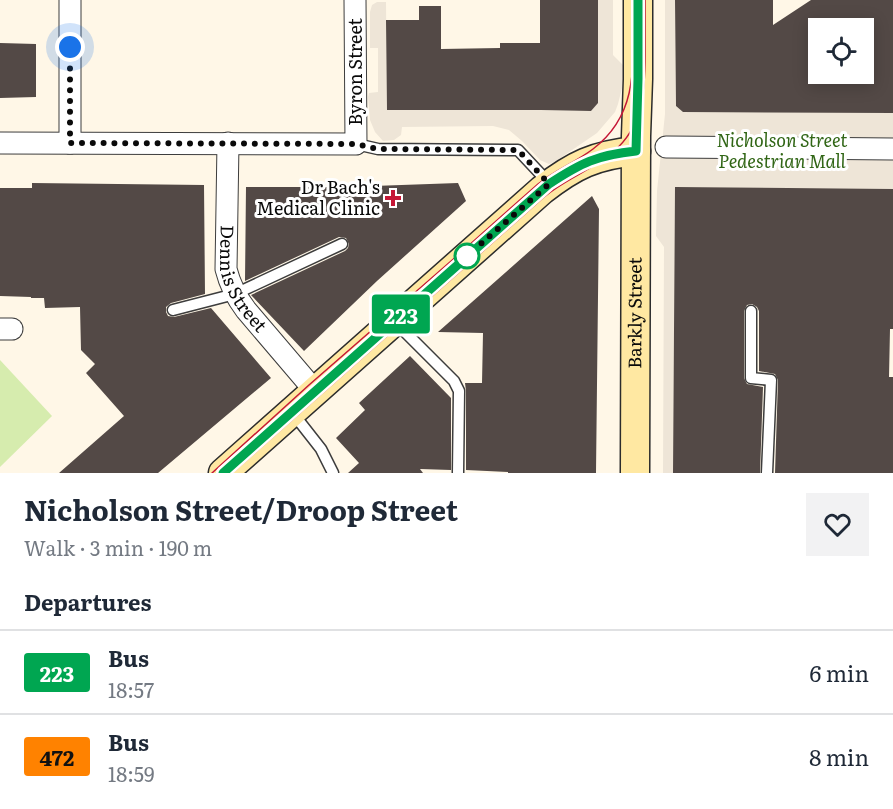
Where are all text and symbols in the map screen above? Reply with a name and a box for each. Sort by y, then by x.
street label: Byron Street [341,17,368,126]
map controls [808,18,874,84]
button: locate [808,18,874,84]
your location [55,32,85,62]
park label: Nicholson Street Pedestrian Mall [716,126,848,174]
place label: Dr Bach's Medical Clinic [256,173,380,221]
marker: Dr Bach's Medical Clinic [384,189,402,207]
street label: Dennis Street [214,225,275,338]
unlabelled marker [454,243,480,269]
street label: Barkly Street [620,256,648,369]
line badge: 223 [366,294,436,334]
text: 223 [384,299,418,330]
text: Nicholson Street/Droop Street [24,488,458,530]
button: heart [806,493,869,556]
text: Walk · 3 min · 190 m [24,532,212,562]
text: Departures [24,585,151,618]
text: Bus [108,641,149,674]
text: 6 min [810,656,869,689]
text: 223 [40,657,74,688]
text: 18:57 [108,674,154,704]
text: Bus [108,725,149,758]
text: 8 min [809,740,869,773]
text: 472 [40,741,74,772]
text: 18:59 [108,758,154,788]

